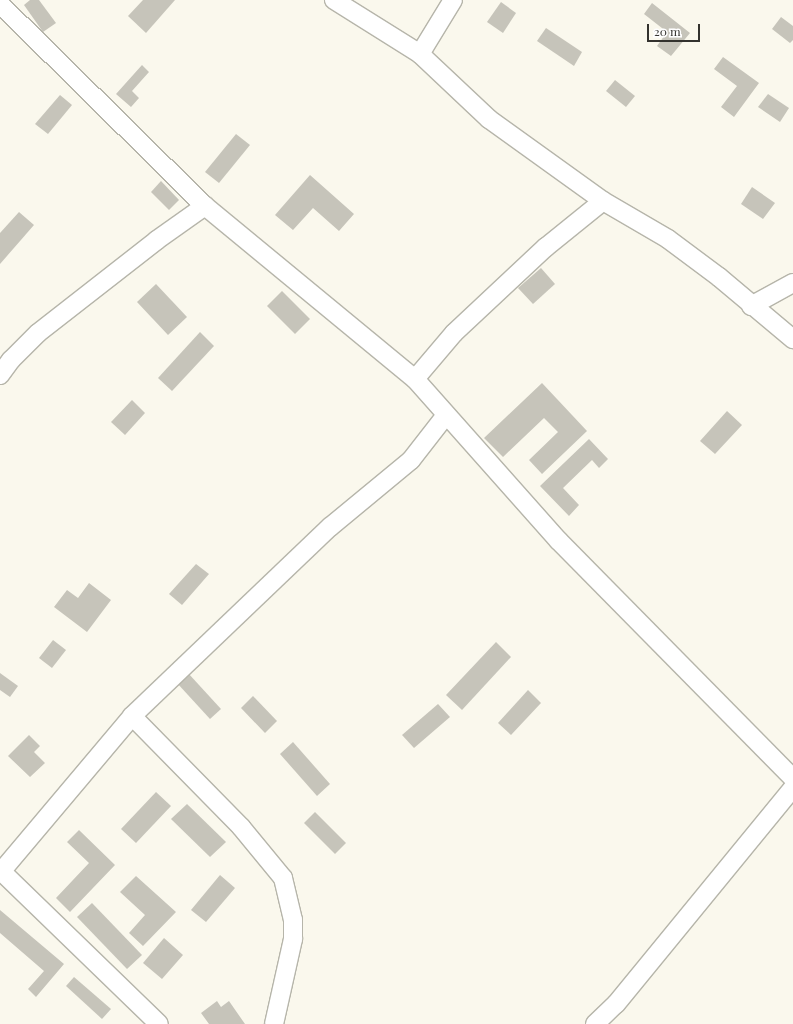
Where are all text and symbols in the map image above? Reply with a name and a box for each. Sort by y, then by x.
scale bar [649,16,702,42]
text: 20 m [654,23,681,39]

